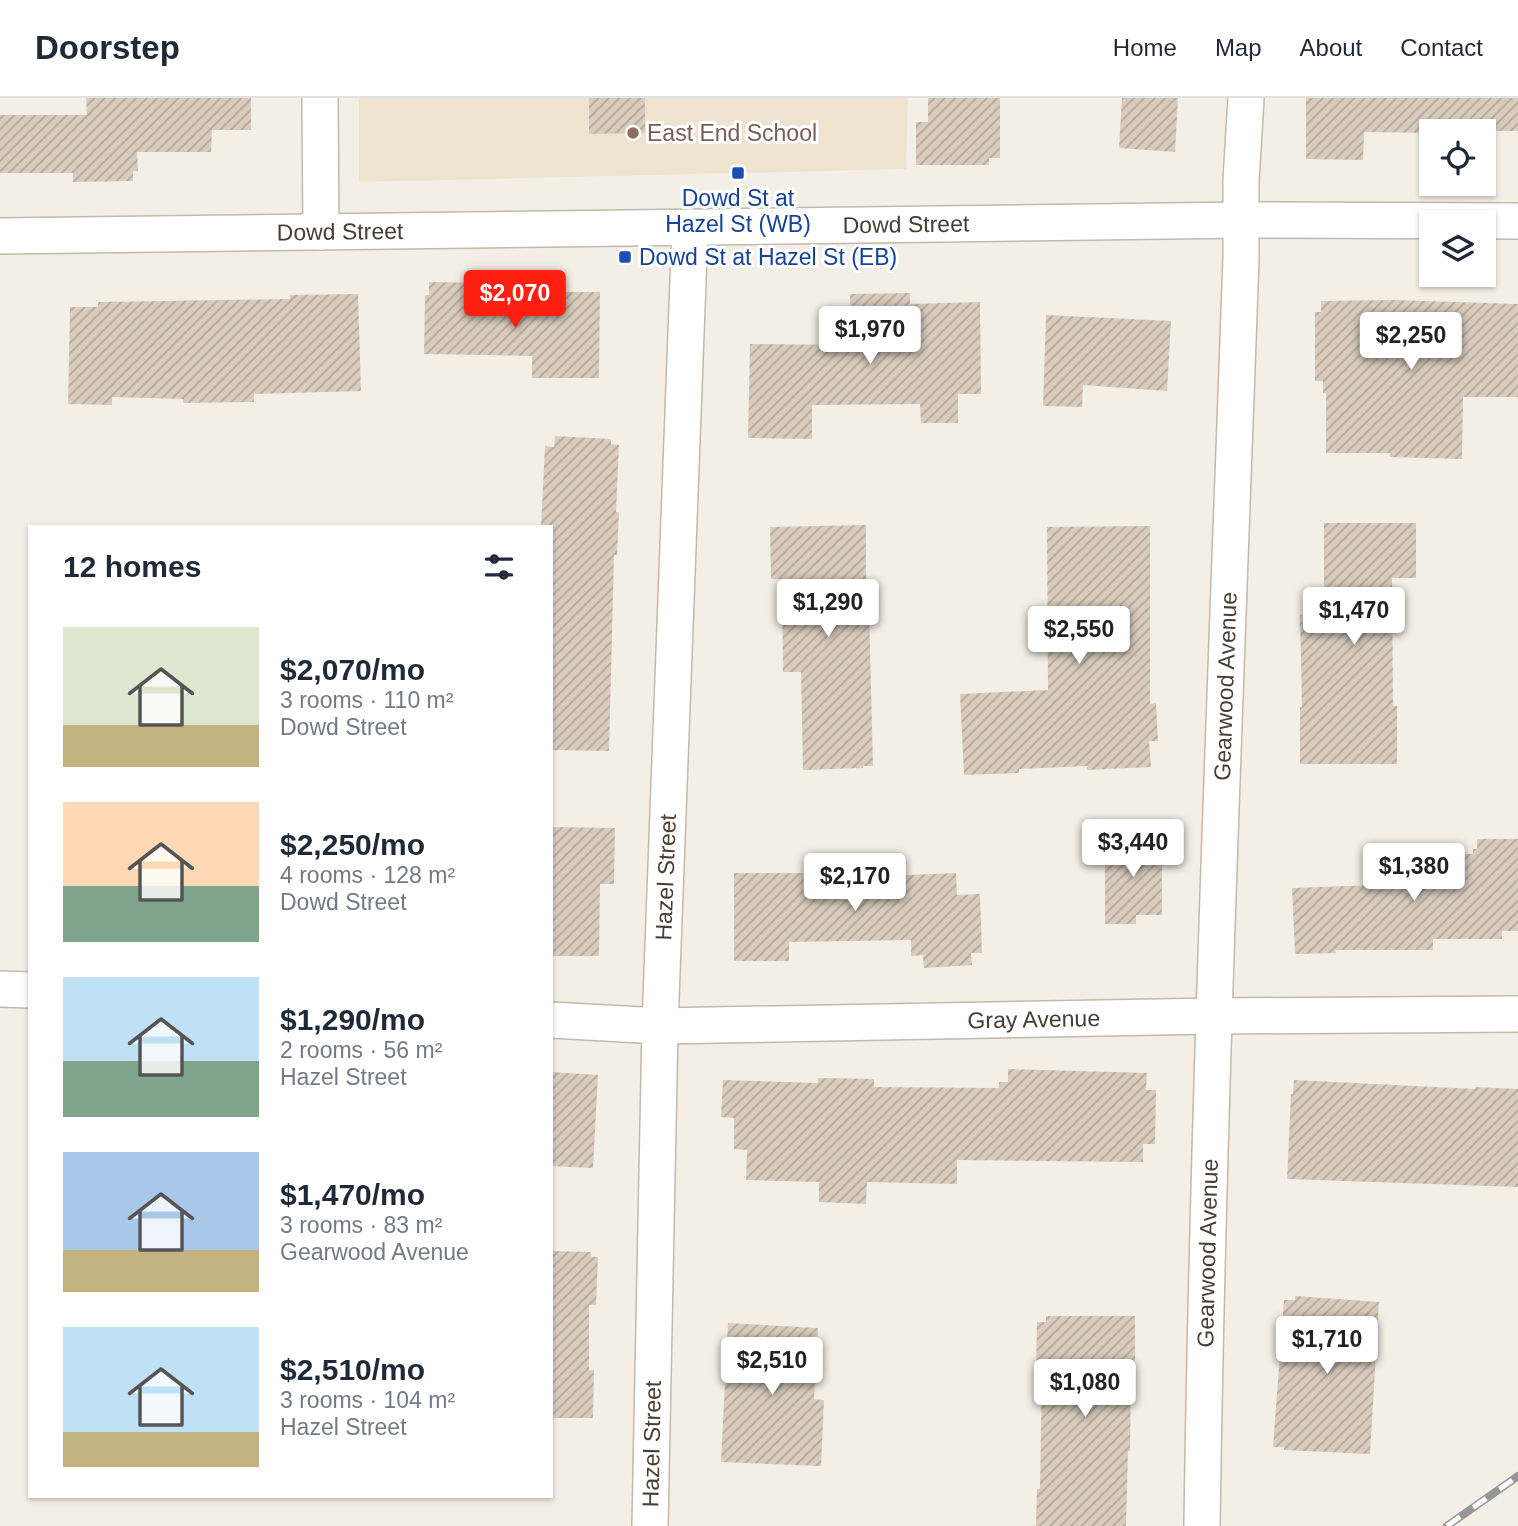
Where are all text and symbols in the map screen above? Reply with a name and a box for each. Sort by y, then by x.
text: Doorstep [35,29,180,66]
text: Home [1113,34,1177,61]
text: Map [1215,34,1262,61]
text: About [1300,34,1362,61]
text: Contact [1400,34,1483,61]
map controls [1419,119,1496,287]
button: locate [1419,119,1496,196]
place label: East End School [647,120,817,146]
marker: East End School [625,125,641,141]
marker: Dowd St at Hazel St (WB) [730,165,746,181]
place label: Dowd St at Hazel St (WB) [665,185,811,237]
button: layers [1419,210,1496,287]
street label: Dowd Street [842,211,970,238]
street label: Dowd Street [276,218,404,245]
place label: Dowd St at Hazel St (EB) [639,244,897,270]
marker: Dowd St at Hazel St (EB) [617,249,633,265]
pin: $2,070 [458,271,572,330]
text: $2,070 [480,280,550,306]
pin: $1,970 [813,306,927,366]
pin: $2,250 [1354,313,1468,372]
text: $1,970 [835,316,905,342]
text: $2,250 [1376,322,1446,348]
icon: filters [480,548,518,586]
text: 12 homes [63,550,201,583]
pin: $1,290 [771,580,885,639]
pin: $1,470 [1297,588,1411,647]
text: $1,290 [793,589,863,615]
street label: Gearwood Avenue [1209,591,1242,781]
text: $1,470 [1319,597,1389,623]
pin: $2,550 [1022,606,1136,666]
text: $2,550 [1044,616,1114,642]
text: $2,070/mo [280,653,425,686]
icon: home [119,655,203,739]
text: 3 rooms · 110 m² [280,687,453,713]
text: Dowd Street [280,714,407,740]
street label: Hazel Street [650,813,681,941]
pin: $3,440 [1076,820,1190,879]
text: $2,250/mo [280,828,425,861]
text: $3,440 [1098,829,1168,855]
icon: home [119,830,203,914]
pin: $1,380 [1357,844,1471,903]
text: $1,380 [1379,853,1449,879]
pin: $2,170 [798,854,912,913]
text: 4 rooms · 128 m² [280,862,455,888]
text: $2,170 [820,863,890,889]
text: Dowd Street [280,889,407,915]
text: $1,290/mo [280,1003,425,1036]
icon: home [119,1005,203,1089]
street label: Gray Avenue [967,1005,1100,1033]
text: 2 rooms · 56 m² [280,1037,442,1063]
text: Hazel Street [280,1064,407,1090]
street label: Gearwood Avenue [1192,1158,1223,1348]
text: $1,470/mo [280,1178,425,1211]
icon: home [119,1180,203,1264]
text: 3 rooms · 83 m² [280,1212,442,1238]
text: Gearwood Avenue [280,1239,469,1265]
pin: $1,710 [1270,1316,1384,1376]
text: $1,710 [1292,1326,1362,1352]
pin: $2,510 [715,1338,829,1397]
text: $2,510 [737,1347,807,1373]
text: $2,510/mo [280,1353,425,1386]
icon: home [119,1355,203,1439]
pin: $1,080 [1028,1360,1142,1419]
text: $1,080 [1050,1369,1120,1395]
street label: Hazel Street [637,1380,666,1508]
text: 3 rooms · 104 m² [280,1387,455,1413]
text: Hazel Street [280,1414,407,1440]

